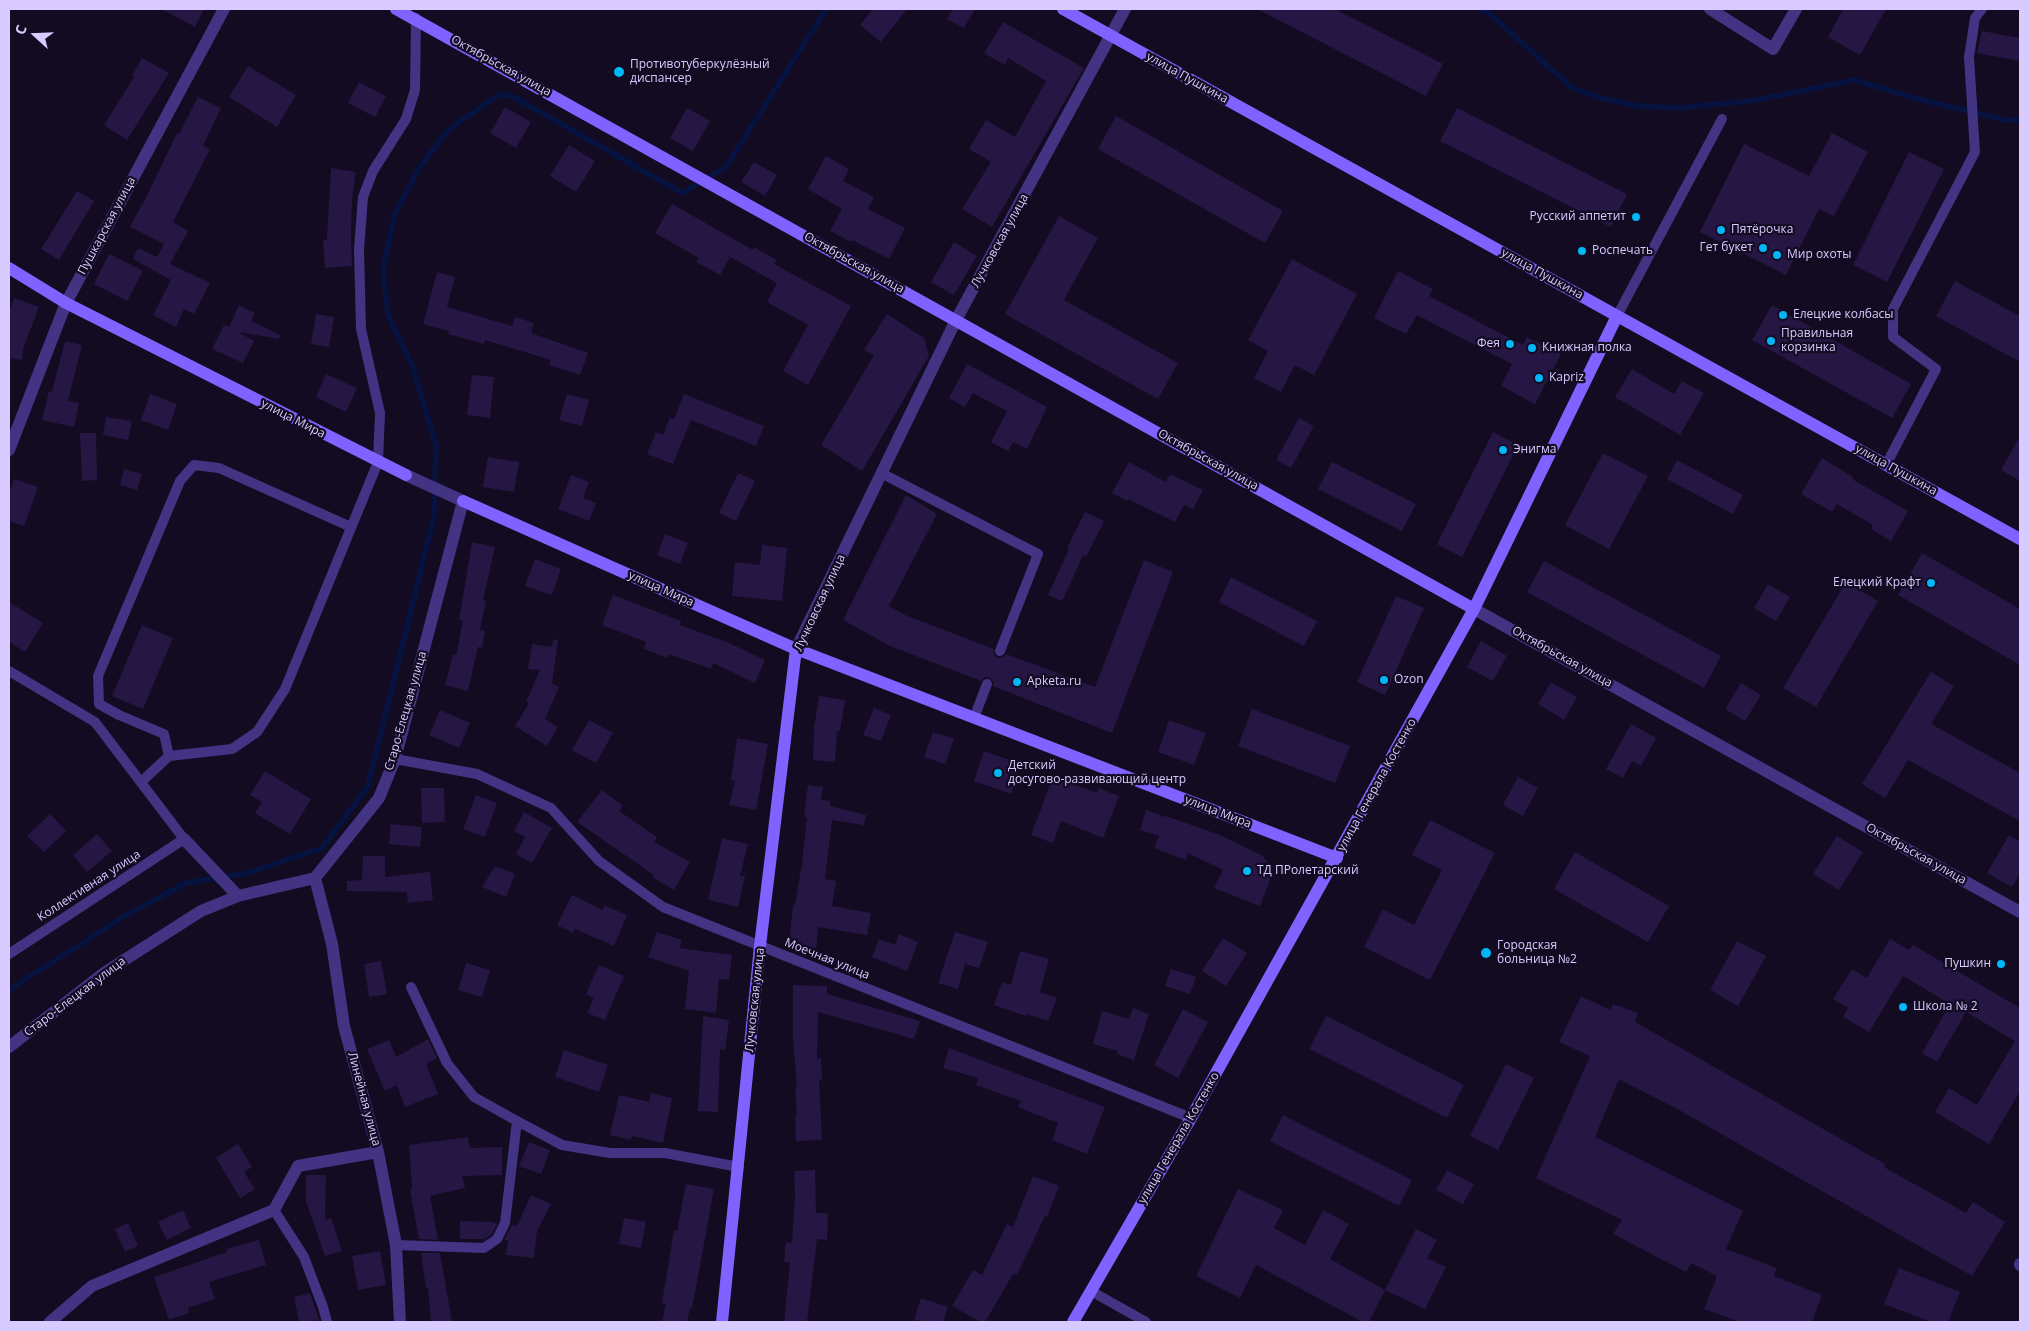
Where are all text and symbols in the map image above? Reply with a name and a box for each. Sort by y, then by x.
north arrow [10,10,60,60]
text: С [10,22,31,37]
street label: Октябрьская улица [448,32,554,100]
street label: улица Пушкина [1144,50,1230,106]
place label: Противотуберкулёзный диспансер [630,58,770,86]
marker: Противотуберкулёзный диспансер [612,65,626,79]
street label: Пушкарская улица [75,175,139,277]
street label: Лучковская улица [968,192,1032,290]
place label: Русский аппетит [1529,210,1626,224]
marker: Русский аппетит [1630,211,1642,223]
place label: Пятёрочка [1731,223,1793,237]
marker: Пятёрочка [1715,224,1727,236]
street label: Октябрьская улица [801,229,907,297]
place label: Гет букет [1700,241,1753,255]
marker: Гет букет [1757,242,1769,254]
place label: Роспечать [1592,244,1653,258]
marker: Роспечать [1576,245,1588,257]
street label: улица Пушкина [1499,246,1585,302]
place label: Мир охоты [1787,248,1851,262]
marker: Мир охоты [1771,249,1783,261]
place label: Елецкие колбасы [1793,308,1894,322]
marker: Елецкие колбасы [1777,309,1789,321]
place label: Правильная корзинка [1781,327,1853,355]
marker: Правильная корзинка [1765,335,1777,347]
place label: Фея [1477,337,1500,351]
marker: Фея [1504,338,1516,350]
place label: Книжная полка [1542,341,1632,355]
marker: Книжная полка [1526,342,1538,354]
place label: Kapriz [1549,371,1584,385]
marker: Kapriz [1533,372,1545,384]
street label: улица Мира [258,397,328,441]
street label: Октябрьская улица [1155,426,1261,494]
street label: улица Пушкина [1853,442,1939,498]
place label: Энигма [1513,443,1556,457]
marker: Энигма [1497,444,1509,456]
street label: Лучковская улица [791,552,849,654]
street label: улица Мира [626,568,696,610]
place label: Елецкий Крафт [1833,576,1921,590]
marker: Елецкий Крафт [1925,577,1937,589]
street label: Октябрьская улица [1509,623,1615,691]
street label: Старо-Елецкая улица [382,650,430,772]
place label: Ozon [1394,673,1424,687]
marker: Ozon [1378,674,1390,686]
place label: Apketa.ru [1027,675,1081,689]
marker: Apketa.ru [1011,676,1023,688]
street label: улица Генерала Костенко [1334,716,1420,854]
place label: Детский досугово-развивающий центр [1008,759,1186,787]
marker: Детский досугово-развивающий центр [992,767,1004,779]
street label: улица Мира [1183,793,1253,831]
street label: Октябрьская улица [1863,820,1969,888]
street label: Коллективная улица [35,847,143,925]
place label: ТД ПРолетарский [1257,864,1359,878]
marker: ТД ПРолетарский [1241,865,1253,877]
street label: Моечная улица [782,935,872,983]
place label: Городская больница №2 [1497,939,1577,967]
marker: Городская больница №2 [1479,946,1493,960]
street label: Лучковская улица [742,947,768,1053]
street label: Старо-Елецкая улица [21,954,129,1040]
place label: Пушкин [1944,957,1991,971]
marker: Пушкин [1995,958,2007,970]
place label: Школа № 2 [1913,1000,1978,1014]
marker: Школа № 2 [1897,1001,1909,1013]
street label: Линейная улица [345,1050,383,1148]
street label: улица Генерала Костенко [1135,1070,1223,1206]

